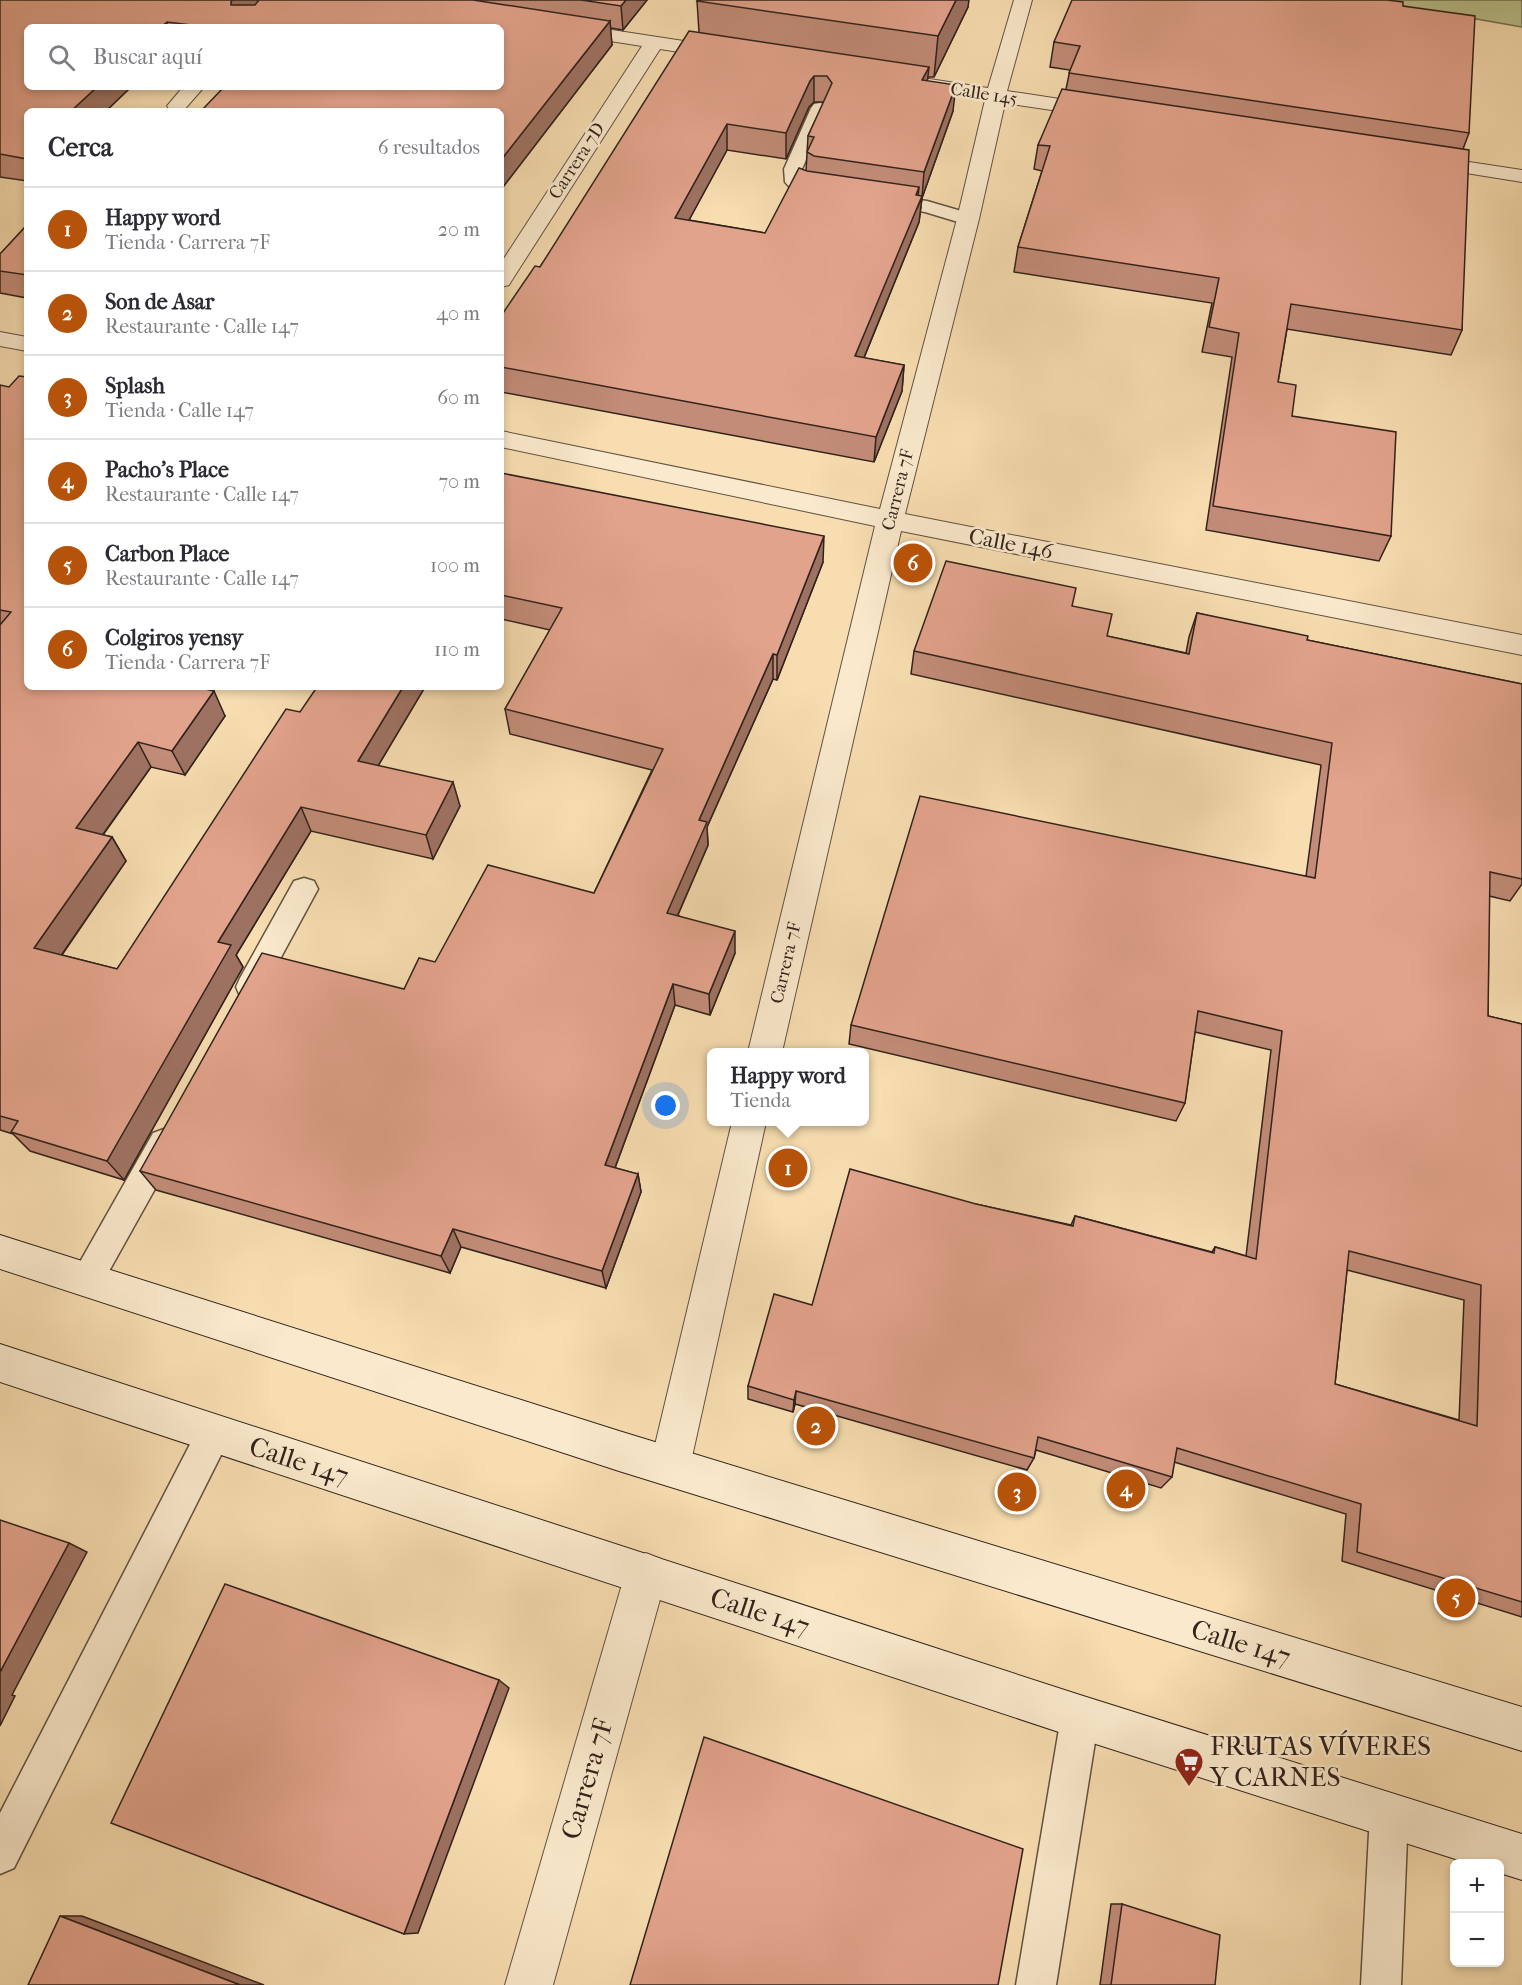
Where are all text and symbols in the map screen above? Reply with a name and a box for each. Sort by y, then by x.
search box [24,24,504,90]
icon: search [45,41,78,74]
text: Buscar aquí [93,44,202,70]
street label: Calle 145 [949,78,1019,110]
street label: Carrera 7D [545,119,609,203]
text: Cerca [48,132,113,163]
text: 6 resultados [378,136,480,159]
text: Happy word [105,205,220,231]
text: 1 [64,218,71,241]
text: 20 m [438,218,480,241]
text: Tienda · Carrera 7F [105,231,270,254]
text: Son de Asar [105,289,214,315]
text: 2 [62,302,73,325]
text: 40 m [436,302,480,325]
text: Restaurante · Calle 147 [105,315,299,338]
text: Splash [105,373,165,399]
text: 3 [63,386,72,409]
text: 60 m [437,386,480,409]
text: Tienda · Calle 147 [105,399,254,422]
street label: Carrera 7F [878,447,918,533]
text: Pacho's Place [105,457,229,483]
text: 4 [62,470,73,493]
text: 70 m [438,470,480,493]
text: Restaurante · Calle 147 [105,483,299,506]
street label: Calle 146 [967,523,1055,565]
pin: 6 [894,540,932,586]
text: Carbon Place [105,541,229,567]
text: 5 [63,554,72,577]
text: 100 m [430,554,480,577]
text: Restaurante · Calle 147 [105,567,299,590]
text: Colgiros yensy [105,625,243,651]
text: 6 [62,638,73,661]
text: 110 m [434,638,480,661]
text: Tienda · Carrera 7F [105,651,270,674]
street label: Carrera 7F [766,920,806,1006]
popup [707,1048,869,1126]
text: Happy word [730,1063,846,1089]
text: Tienda [730,1089,791,1112]
your location [651,1091,680,1120]
pin: 1 [768,1146,808,1190]
pin: 2 [796,1404,836,1448]
street label: Calle 147 [245,1430,353,1492]
pin: 4 [1106,1466,1146,1512]
pin: 3 [998,1470,1036,1514]
pin: 5 [1436,1576,1476,1620]
street label: Calle 147 [706,1581,814,1643]
street label: Calle 147 [1187,1613,1295,1673]
street label: Carrera 7F [555,1715,619,1843]
place label: FRUTAS VÍVERES Y CARNES [1209,1730,1431,1793]
supermarket icon: FRUTAS VÍVERES Y CARNES [1173,1746,1205,1788]
map controls [1450,1859,1504,1967]
button: + [1450,1859,1504,1913]
button: − [1450,1913,1504,1967]

